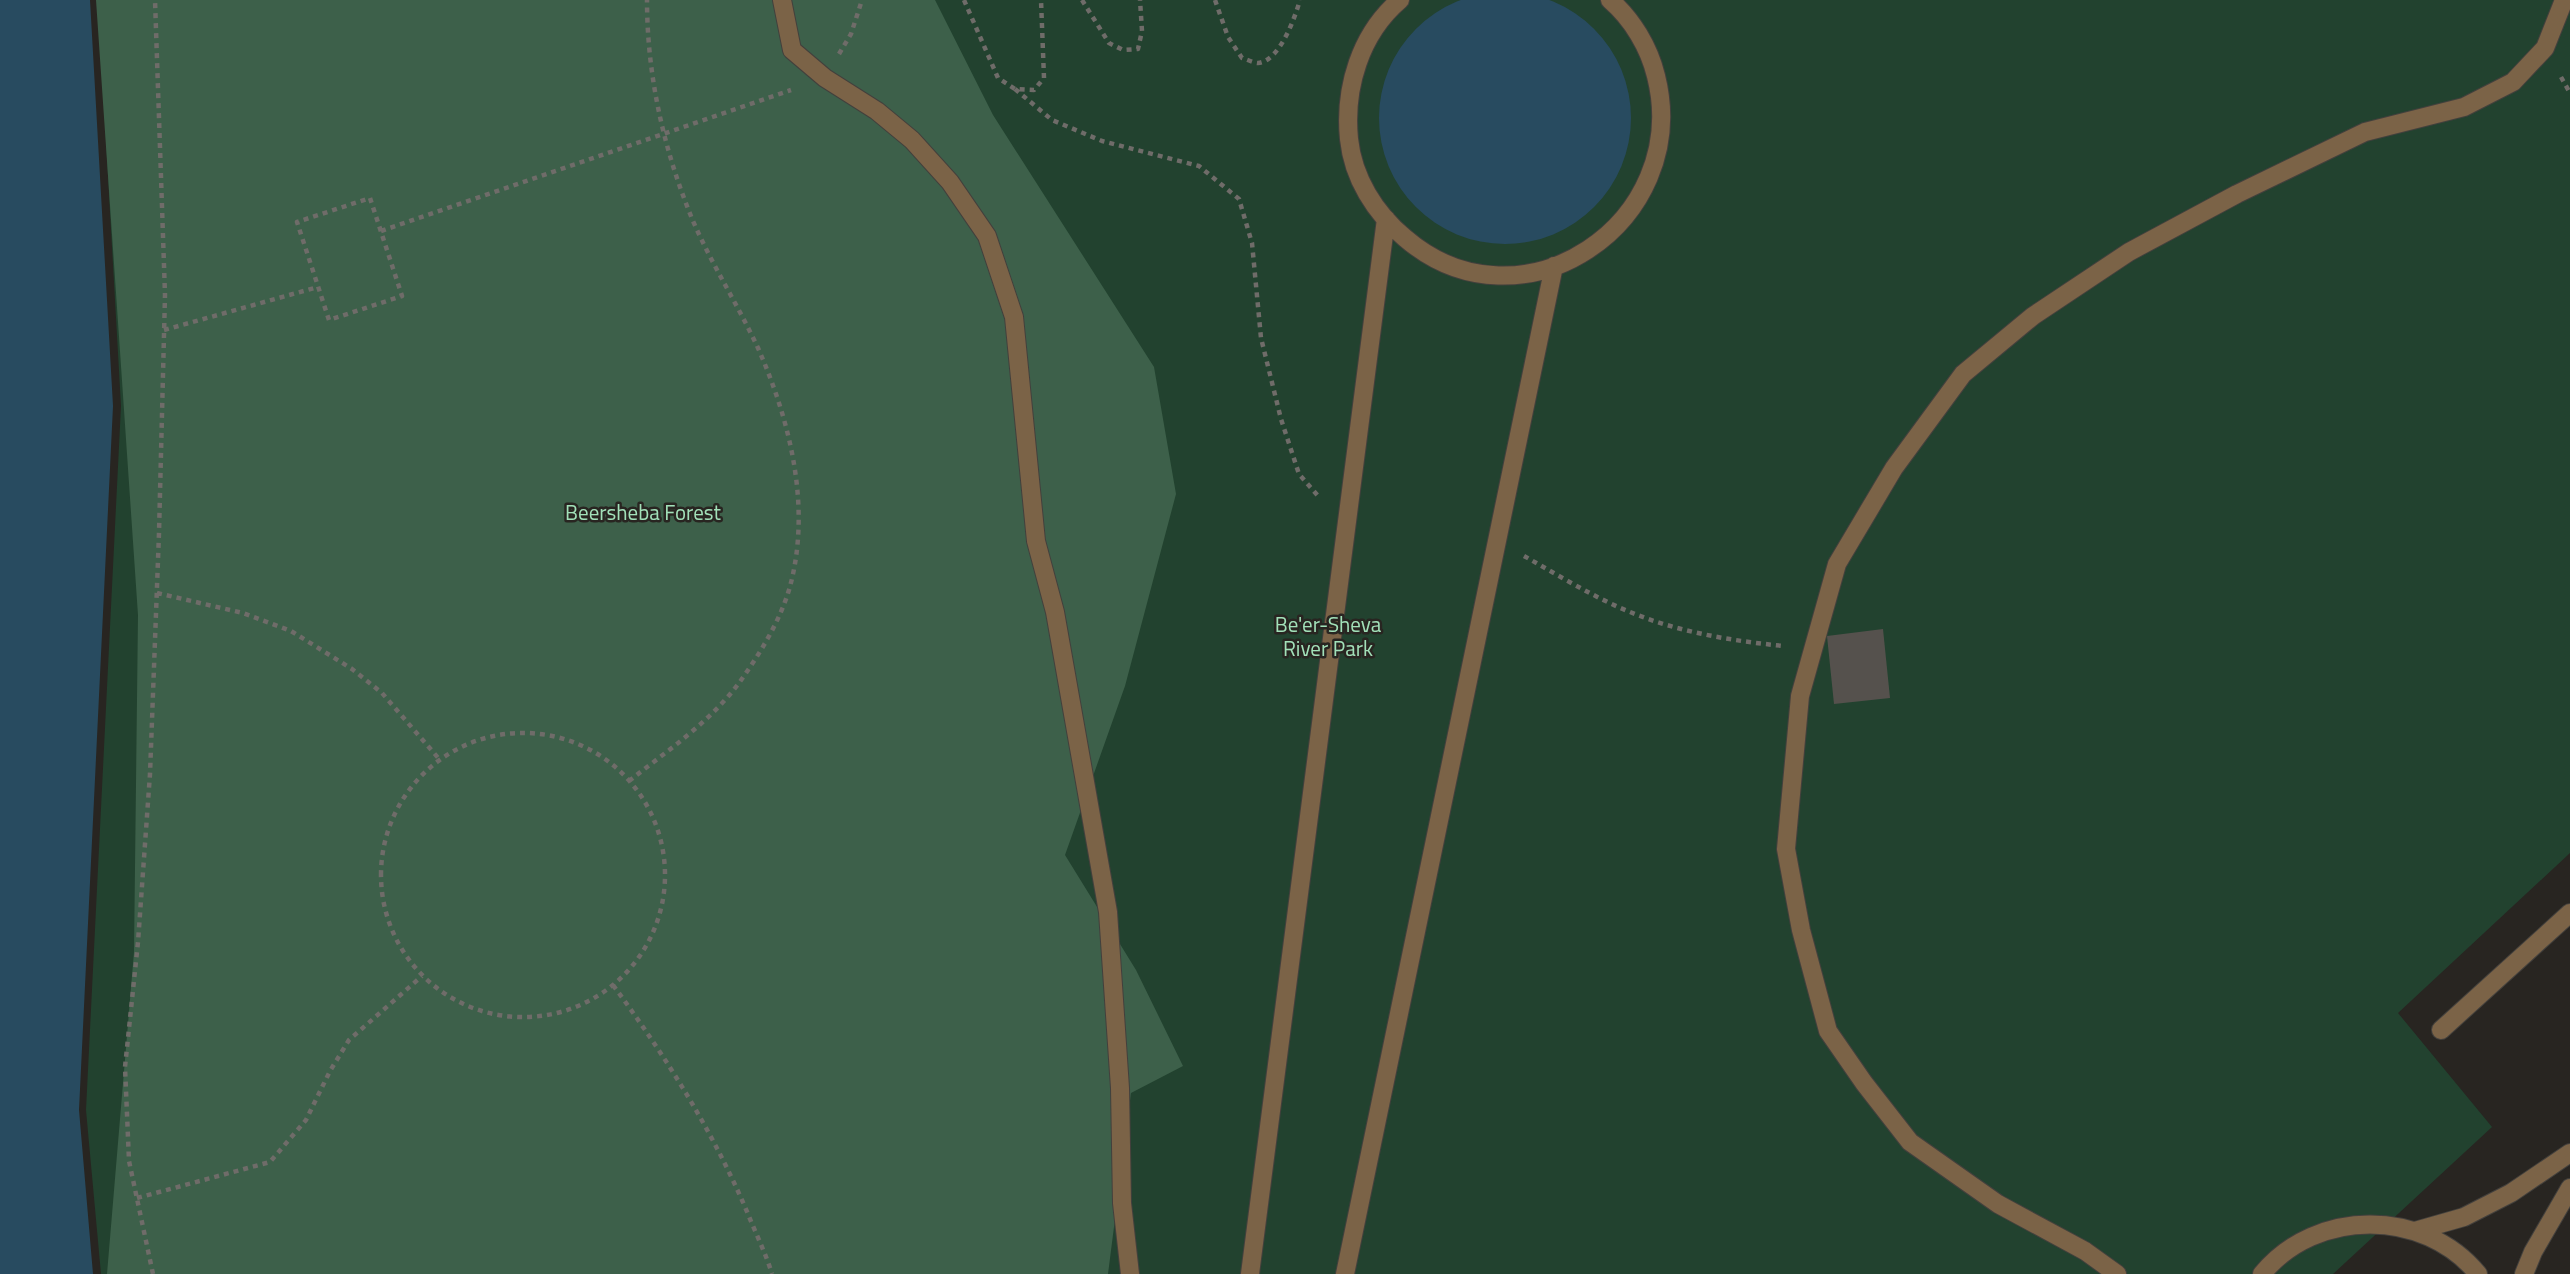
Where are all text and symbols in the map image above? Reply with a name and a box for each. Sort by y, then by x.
park label: Beersheba Forest [565,496,722,528]
park label: Be'er-Sheva River Park [1275,608,1382,664]

